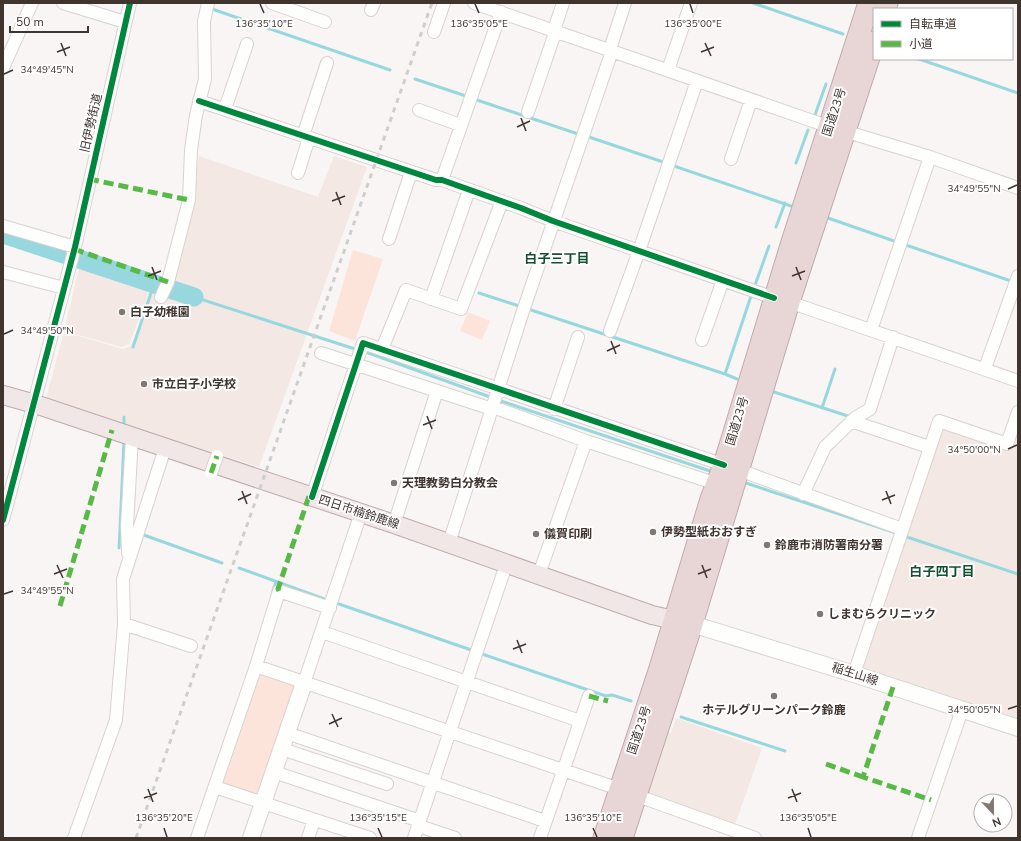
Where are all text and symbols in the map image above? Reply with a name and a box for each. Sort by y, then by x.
scale bar [10,8,88,34]
legend [873,8,1013,60]
text: 50 m [16,14,44,30]
text: 自転車道 [909,16,957,32]
text: 136°35'10"E [235,17,293,31]
text: 136°35'05"E [450,17,508,31]
text: 136°35'00"E [664,17,722,31]
text: 小道 [909,36,933,52]
text: 34°49'45"N [20,63,74,77]
street label: 国道23号 [819,86,849,138]
street label: 旧伊勢街道 [76,92,106,154]
text: 34°49'55"N [947,182,1001,196]
district label: 白子三丁目 [524,250,590,268]
place label: 白子幼稚園 [130,304,190,320]
marker: 白子幼稚園 [117,307,127,317]
text: 34°49'50"N [20,324,74,338]
place label: 市立白子小学校 [152,376,236,392]
marker: 市立白子小学校 [139,379,149,389]
street label: 国道23号 [722,395,752,447]
text: 34°50'00"N [947,443,1001,457]
place label: 天理教勢白分教会 [402,475,498,491]
marker: 天理教勢白分教会 [389,478,399,488]
street label: 四日市楠鈴鹿線 [317,491,401,533]
place label: 伊勢型紙おおすぎ [661,524,757,540]
place label: 儀賀印刷 [544,526,592,542]
marker: 伊勢型紙おおすぎ [648,527,658,537]
marker: 儀賀印刷 [531,529,541,539]
place label: 鈴鹿市消防署南分署 [774,537,883,553]
marker: 鈴鹿市消防署南分署 [762,540,772,550]
district label: 白子四丁目 [909,563,975,581]
text: 34°49'55"N [20,584,74,598]
place label: しまむらクリニック [828,606,936,622]
marker: しまむらクリニック [815,609,825,619]
street label: 稲生山線 [830,659,880,689]
marker: ホテルグリーンパーク鈴鹿 [769,691,779,701]
place label: ホテルグリーンパーク鈴鹿 [702,702,846,718]
text: 34°50'05"N [947,703,1001,717]
street label: 国道23号 [624,704,654,756]
north arrow [973,793,1013,833]
text: 136°35'20"E [135,811,193,825]
text: 136°35'15"E [349,811,407,825]
text: 136°35'10"E [564,811,622,825]
text: 136°35'05"E [779,811,837,825]
text: N [990,813,1003,830]

